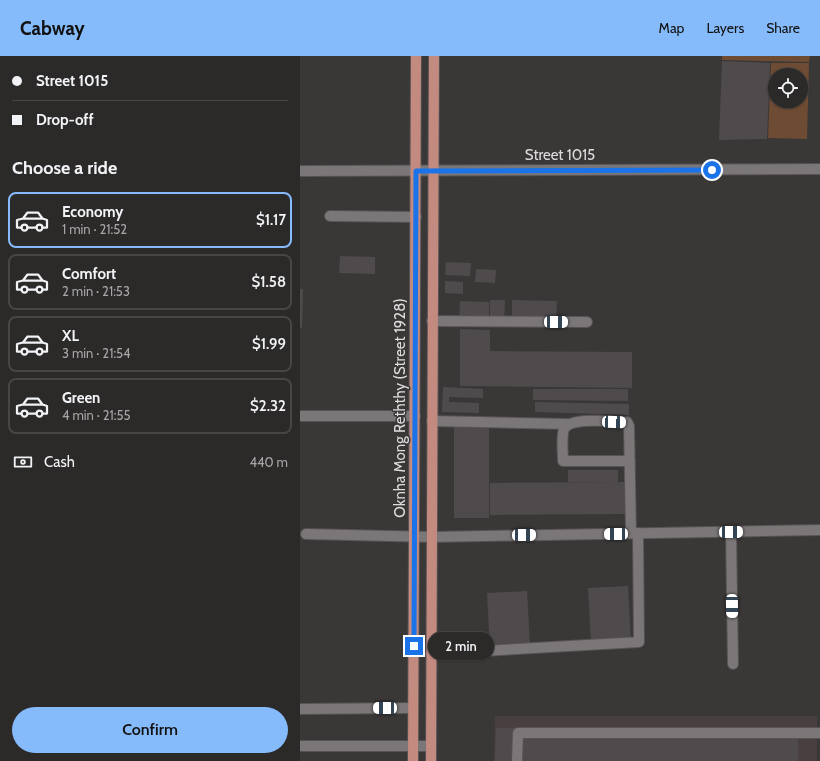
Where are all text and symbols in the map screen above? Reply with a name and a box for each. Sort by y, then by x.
text: Cabway [20,17,85,40]
text: Map [659,19,684,37]
text: Layers [706,19,744,37]
text: Share [766,19,800,37]
map controls [768,68,808,108]
button: locate [768,68,808,108]
text: Street 1015 [36,72,108,90]
text: Drop-off [36,111,94,129]
street label: Street 1015 [525,146,595,164]
text: Choose a ride [12,157,117,179]
route start [703,161,721,179]
icon: car [14,202,50,238]
text: Economy [62,203,123,221]
text: $1.17 [256,211,286,229]
text: 1 min · 21:52 [62,221,127,237]
icon: car [14,264,50,300]
text: Comfort [62,265,116,283]
text: $1.58 [252,273,286,291]
text: 2 min · 21:53 [62,283,130,299]
street label: Oknha Mong Reththy (Street 1928) [391,298,409,518]
car [544,316,568,328]
icon: car [14,326,50,362]
text: XL [62,327,79,345]
text: $1.99 [252,335,286,353]
text: 3 min · 21:54 [62,345,131,361]
icon: car [14,388,50,424]
text: Green [62,389,100,407]
text: $2.32 [250,397,286,415]
text: 4 min · 21:55 [62,407,131,423]
car [602,416,626,428]
icon: cash [12,451,34,473]
text: Cash [44,453,75,471]
text: 440 m [250,454,288,470]
car [719,526,743,538]
car [604,528,628,540]
car [512,529,536,541]
car [726,594,738,618]
callout: 2 min [428,632,494,660]
route end [405,637,423,655]
text: 2 min [445,638,477,654]
car [373,702,397,714]
button: Confirm [12,707,288,753]

